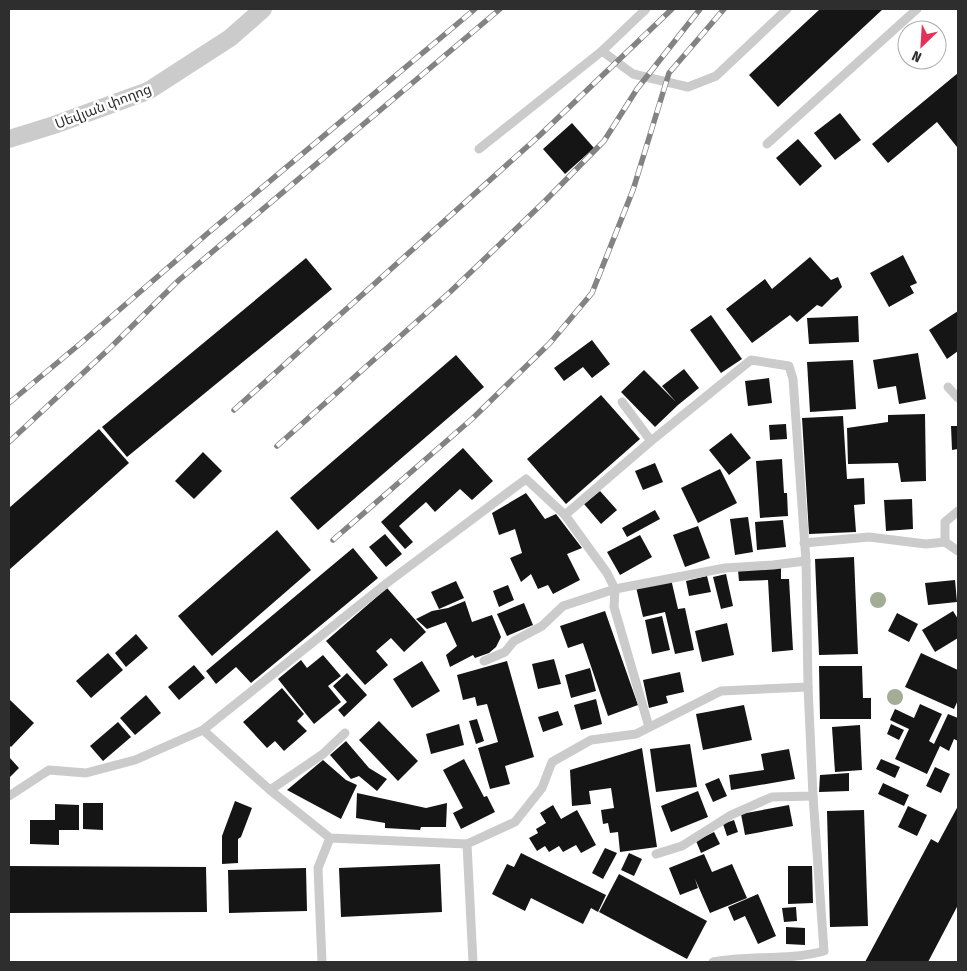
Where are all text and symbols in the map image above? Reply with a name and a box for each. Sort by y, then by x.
north arrow [897,20,947,70]
text: N [909,47,924,66]
street label: Սեվյան փողոց [53,80,154,133]

